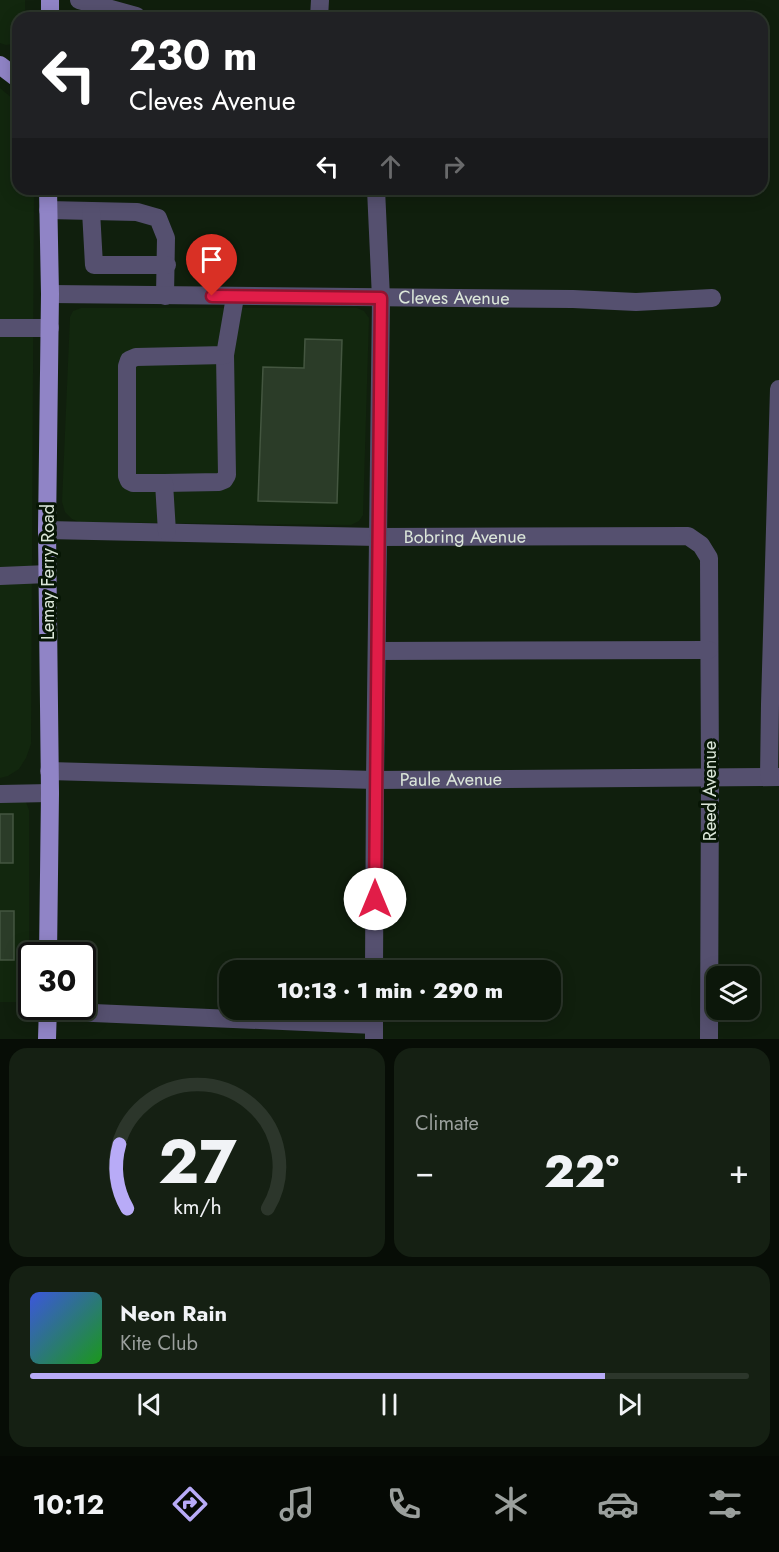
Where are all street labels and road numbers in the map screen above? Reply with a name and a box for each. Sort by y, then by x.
street label: Cleves Avenue [398,284,510,311]
street label: Lemay Ferry Road [35,504,61,640]
street label: Bobring Avenue [404,524,526,550]
street label: Reed Avenue [697,741,723,841]
street label: Paule Avenue [400,766,502,793]

